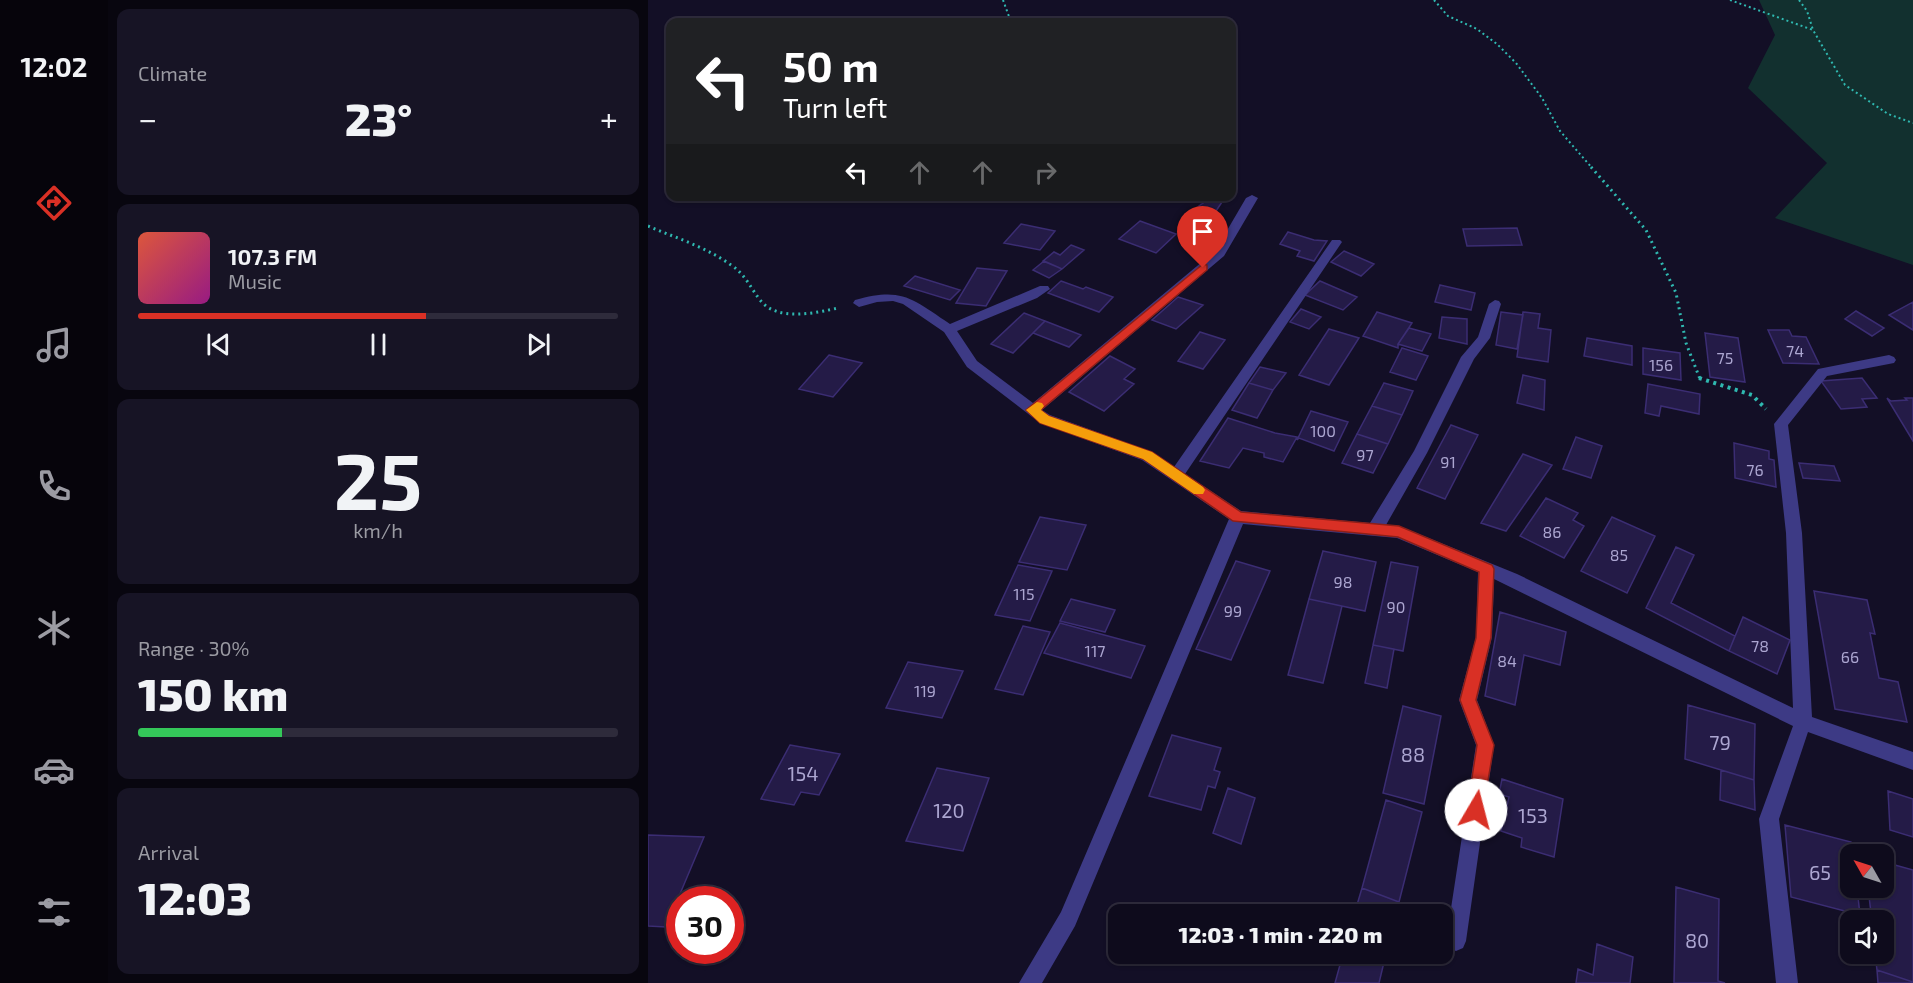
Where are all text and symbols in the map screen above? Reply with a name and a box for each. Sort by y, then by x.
text: 50 m [783,40,879,90]
icon: left [684,42,762,120]
text: 12:02 [20,50,88,82]
text: Climate [138,61,207,85]
text: 23° [345,91,412,145]
text: Turn left [783,91,887,123]
text: − [138,98,157,138]
text: + [600,98,618,138]
icon: left [840,156,873,189]
icon: ahead [903,156,936,189]
icon: ahead [966,156,999,189]
icon: right [1029,156,1062,189]
icon: directions [33,182,75,224]
pin [1177,206,1228,268]
icon: arrive [1186,215,1219,248]
text: 107.3 FM [228,243,317,269]
text: Music [228,269,282,293]
icon: music [33,324,75,366]
icon: previous [202,328,235,361]
icon: pause [362,328,395,361]
icon: next [522,328,555,361]
house number: 74 [1786,341,1804,360]
house number: 75 [1717,348,1733,367]
house number: 156 [1649,355,1673,374]
house number: 100 [1310,421,1336,440]
text: 25 [334,432,422,526]
house number: 97 [1356,445,1374,464]
house number: 91 [1440,452,1456,471]
house number: 76 [1746,460,1764,479]
icon: phone [33,465,75,507]
text: km/h [353,518,403,542]
house number: 86 [1543,522,1561,541]
house number: 85 [1610,545,1628,564]
house number: 98 [1334,572,1352,591]
house number: 115 [1013,584,1035,603]
house number: 90 [1387,597,1405,616]
house number: 99 [1224,601,1242,620]
icon: climate [33,607,75,649]
text: Range · 30% [138,636,249,660]
house number: 78 [1751,636,1769,655]
house number: 117 [1085,641,1105,660]
house number: 66 [1841,647,1859,666]
house number: 84 [1497,651,1517,670]
text: 150 km [138,666,288,720]
house number: 119 [914,681,936,700]
house number: 79 [1709,730,1731,754]
house number: 88 [1401,742,1425,766]
icon: car [33,749,75,791]
house number: 154 [788,761,818,785]
position arrow [1444,778,1508,842]
house number: 120 [933,798,965,822]
house number: 153 [1518,803,1548,827]
text: Arrival [138,840,199,864]
north arrow [1840,844,1894,898]
map controls [1840,844,1894,964]
house number: 65 [1809,860,1831,884]
text: 12:03 [138,870,252,924]
speed limit sign: 30 [666,886,744,964]
icon: filters [33,891,75,933]
button: sound [1840,910,1894,964]
text: 12:03 · 1 min · 220 m [1179,921,1382,947]
house number: 80 [1685,928,1709,952]

